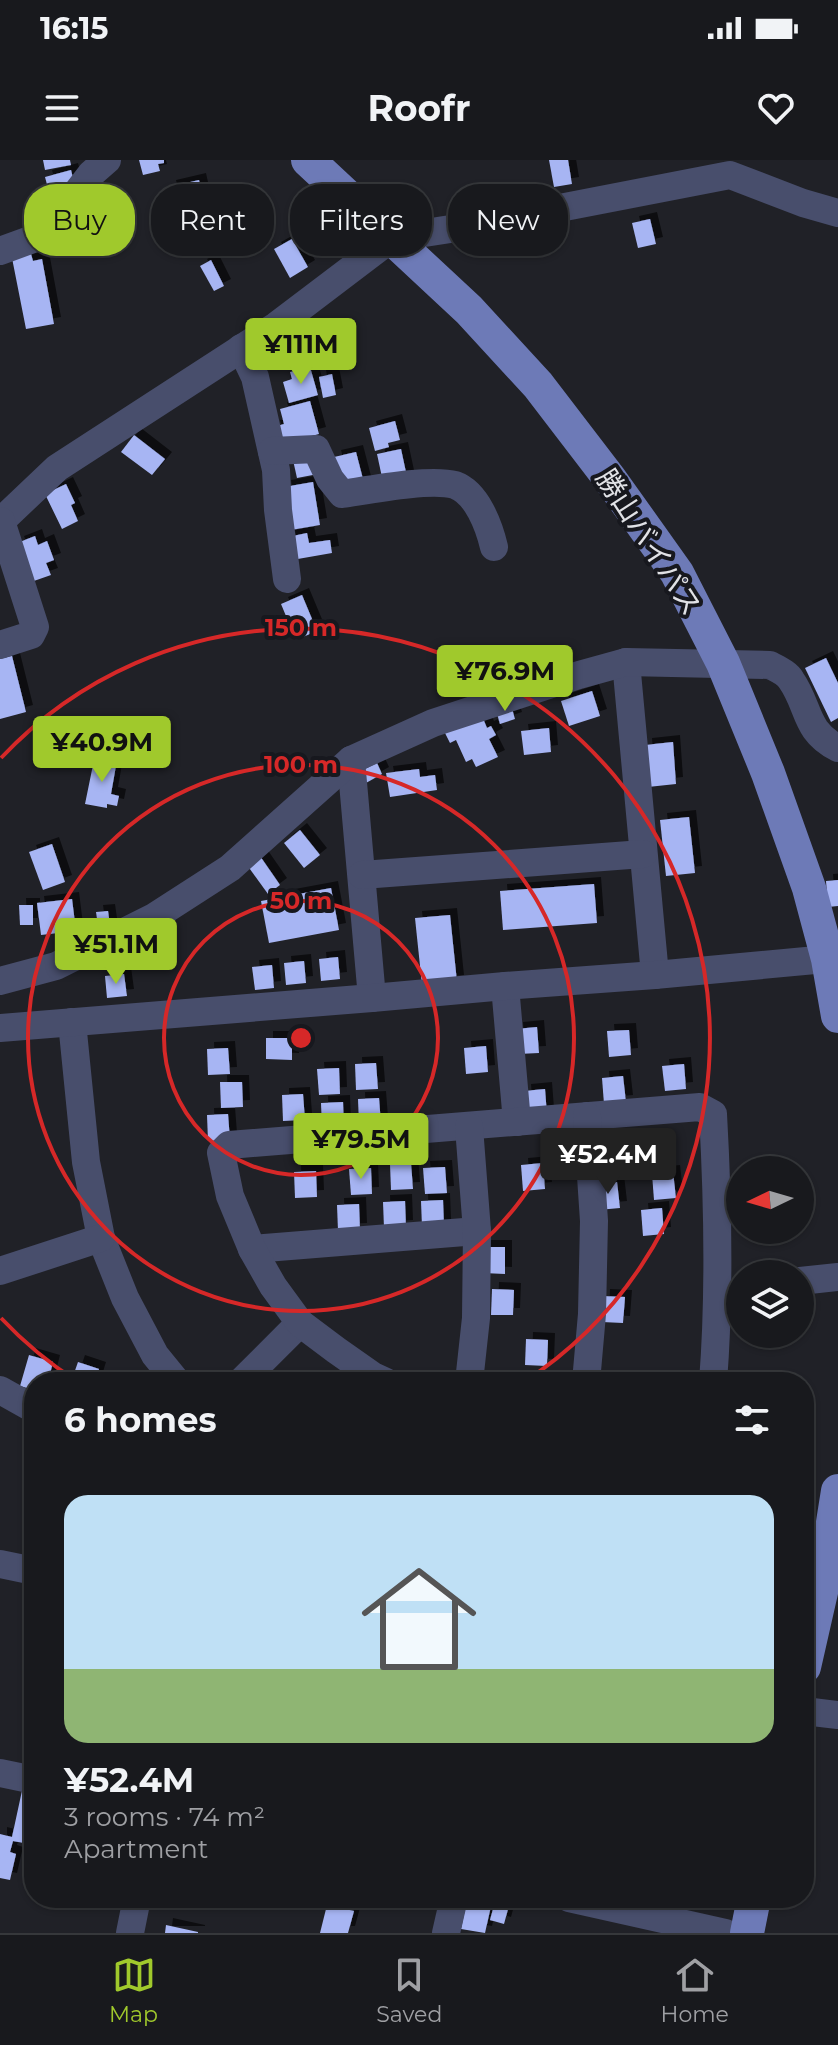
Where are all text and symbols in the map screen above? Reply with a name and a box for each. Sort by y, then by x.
text: 16:15 [40,10,108,47]
icon: menu [40,86,84,130]
text: Roofr [367,86,471,130]
icon: heart [754,86,798,130]
chip: Buy [24,184,135,256]
chip: Rent [151,184,274,256]
chip: Filters [290,184,432,256]
chip: New [448,184,568,256]
pin: ¥111M [245,318,357,386]
text: ¥111M [263,328,339,360]
street label: 勝山バイパス [589,463,709,621]
text: 150 m [265,613,337,642]
pin: ¥76.9M [440,645,570,713]
text: ¥76.9M [455,655,555,687]
pin: ¥40.9M [37,716,167,784]
text: ¥40.9M [51,726,153,758]
text: 100 m [264,750,338,779]
text: 50 m [270,886,332,915]
pin: ¥51.1M [51,918,181,986]
text: ¥51.1M [73,928,159,960]
centre of rings [287,1024,315,1052]
pin: ¥79.5M [296,1113,426,1181]
text: ¥79.5M [311,1123,411,1155]
pin: ¥52.4M [543,1128,673,1196]
text: ¥52.4M [558,1138,658,1170]
north arrow [726,1156,814,1244]
map controls [726,1156,814,1348]
button: layers [726,1260,814,1348]
icon: filters [730,1398,774,1442]
text: 6 homes [64,1399,217,1441]
icon: home [347,1547,491,1691]
text: ¥52.4M [64,1759,194,1801]
text: 3 rooms · 74 m² [64,1801,265,1833]
text: Apartment [64,1833,208,1865]
tab: Map [109,1953,158,2028]
tab: Saved [376,1953,442,2028]
tab: Home [661,1953,729,2028]

